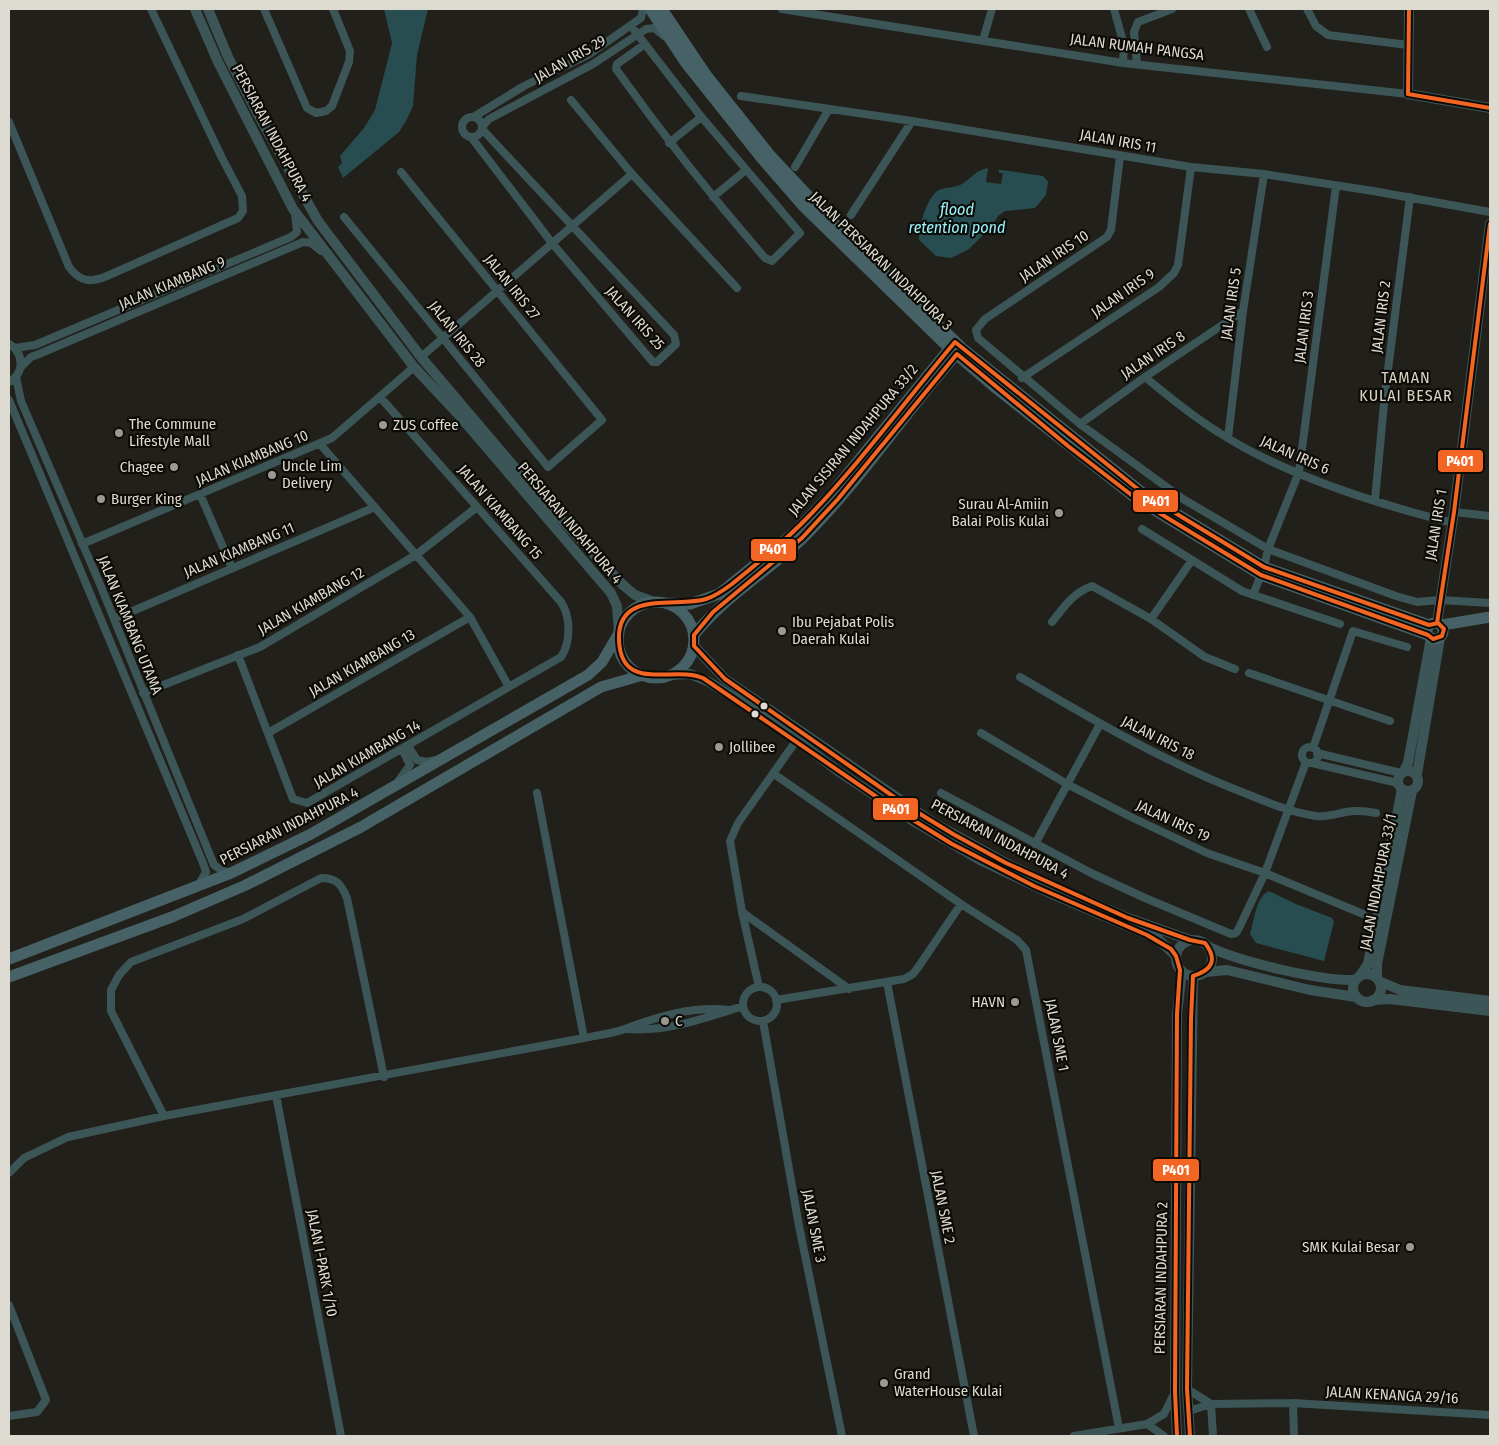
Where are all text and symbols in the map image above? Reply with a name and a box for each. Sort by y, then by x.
street label: JALAN RUMAH PANGSA [1069,30,1205,64]
street label: JALAN IRIS 29 [531,31,609,87]
street label: PERSIARAN INDAHPURA 4 [228,61,316,205]
street label: JALAN IRIS 11 [1078,125,1158,157]
street label: JALAN PERSIARAN INDAHPURA 3 [806,188,956,334]
water label: flood retention pond [909,200,1006,237]
street label: JALAN IRIS 10 [1016,226,1092,286]
street label: JALAN IRIS 27 [480,251,544,323]
street label: JALAN KIAMBANG 9 [116,252,228,314]
street label: JALAN IRIS 9 [1088,265,1158,321]
street label: JALAN IRIS 5 [1217,266,1245,341]
street label: JALAN IRIS 2 [1368,279,1394,354]
street label: JALAN IRIS 25 [602,282,668,354]
street label: JALAN IRIS 3 [1291,289,1317,364]
street label: JALAN IRIS 28 [425,297,489,371]
street label: JALAN IRIS 8 [1117,327,1189,383]
street label: JALAN SISIRAN INDAHPURA 33/2 [784,361,922,519]
district label: TAMAN KULAI BESAR [1359,368,1453,405]
place label: The Commune Lifestyle Mall [129,415,216,450]
place label: ZUS Coffee [393,416,459,434]
marker: ZUS Coffee [377,419,389,431]
street label: JALAN KIAMBANG 10 [193,426,311,490]
marker: The Commune Lifestyle Mall [113,427,125,439]
street label: JALAN IRIS 6 [1258,432,1332,478]
line badge: P401 [1437,449,1484,473]
text: P401 [1446,453,1474,470]
place label: Uncle Lim Delivery [282,457,342,492]
place label: Chagee [120,458,164,476]
street label: PERSIARAN INDAHPURA 4 [514,459,626,587]
marker: Chagee [168,461,180,473]
street label: JALAN KIAMBANG 15 [454,461,546,563]
marker: Uncle Lim Delivery [266,469,278,481]
street label: JALAN IRIS 1 [1421,488,1451,562]
line badge: P401 [1132,489,1179,513]
place label: Burger King [111,490,182,508]
marker: Burger King [95,493,107,505]
text: P401 [1142,493,1170,510]
place label: Surau Al-Amiin Balai Polis Kulai [951,495,1049,530]
marker: Surau Al-Amiin Balai Polis Kulai [1053,507,1065,519]
street label: JALAN KIAMBANG 11 [181,519,297,581]
line badge: P401 [750,538,797,562]
text: P401 [759,541,787,558]
street label: JALAN KIAMBANG UTAMA [94,553,166,697]
street label: JALAN KIAMBANG 12 [255,563,367,639]
place label: Ibu Pejabat Polis Daerah Kulai [792,613,894,648]
street label: JALAN KIAMBANG 13 [306,625,418,701]
marker: Ibu Pejabat Polis Daerah Kulai [776,625,788,637]
unlabelled marker [759,701,769,711]
unlabelled marker [750,709,760,719]
street label: JALAN IRIS 18 [1118,712,1198,764]
street label: JALAN KIAMBANG 14 [311,716,423,792]
place label: Jollibee [729,738,776,756]
marker: Jollibee [713,741,725,753]
street label: PERSIARAN INDAHPURA 4 [217,783,361,869]
street label: PERSIARAN INDAHPURA 4 [928,795,1072,883]
street label: JALAN IRIS 19 [1133,796,1213,846]
line badge: P401 [872,797,919,821]
text: P401 [882,801,910,818]
street label: JALAN INDAHPURA 33/1 [1356,812,1400,952]
place label: HAVN [971,993,1005,1011]
marker: HAVN [1009,996,1021,1008]
street label: JALAN SME 1 [1041,997,1073,1073]
place label: C [675,1012,683,1030]
marker: C [659,1015,671,1027]
line badge: P401 [1152,1158,1200,1182]
text: P401 [1162,1162,1190,1179]
street label: JALAN SME 2 [927,1169,959,1246]
street label: JALAN SME 3 [798,1188,830,1264]
street label: PERSIARAN INDAHPURA 2 [1151,1201,1171,1354]
street label: JALAN I-PARK 1/10 [303,1208,341,1318]
place label: SMK Kulai Besar [1302,1238,1401,1256]
marker: SMK Kulai Besar [1404,1241,1416,1253]
place label: Grand WaterHouse Kulai [894,1365,1002,1400]
marker: Grand WaterHouse Kulai [878,1377,890,1389]
street label: JALAN KENANGA 29/16 [1325,1383,1459,1407]

